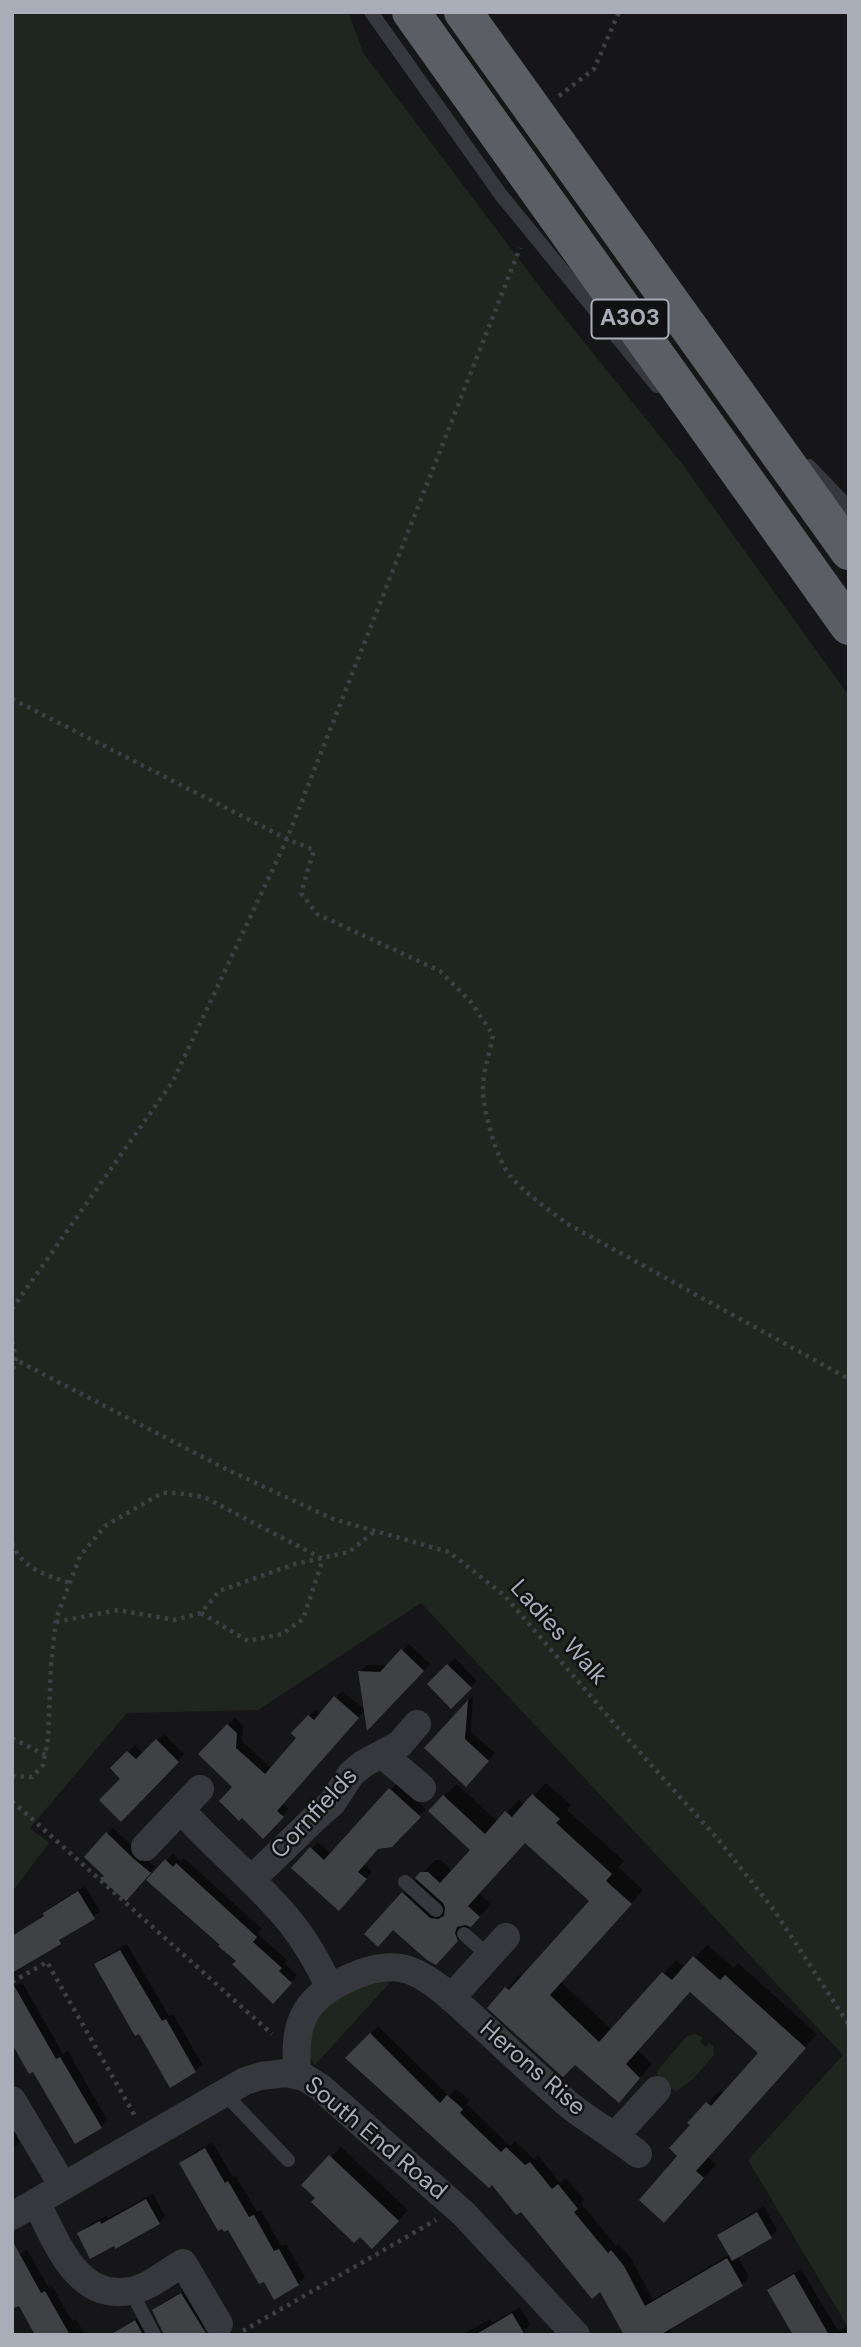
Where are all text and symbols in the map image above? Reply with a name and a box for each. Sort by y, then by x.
road number: A303 [592,300,668,338]
street label: Ladies Walk [503,1575,613,1691]
street label: Cornfields [266,1763,364,1865]
street label: Herons Rise [473,2015,591,2123]
street label: South End Road [298,2071,452,2207]

